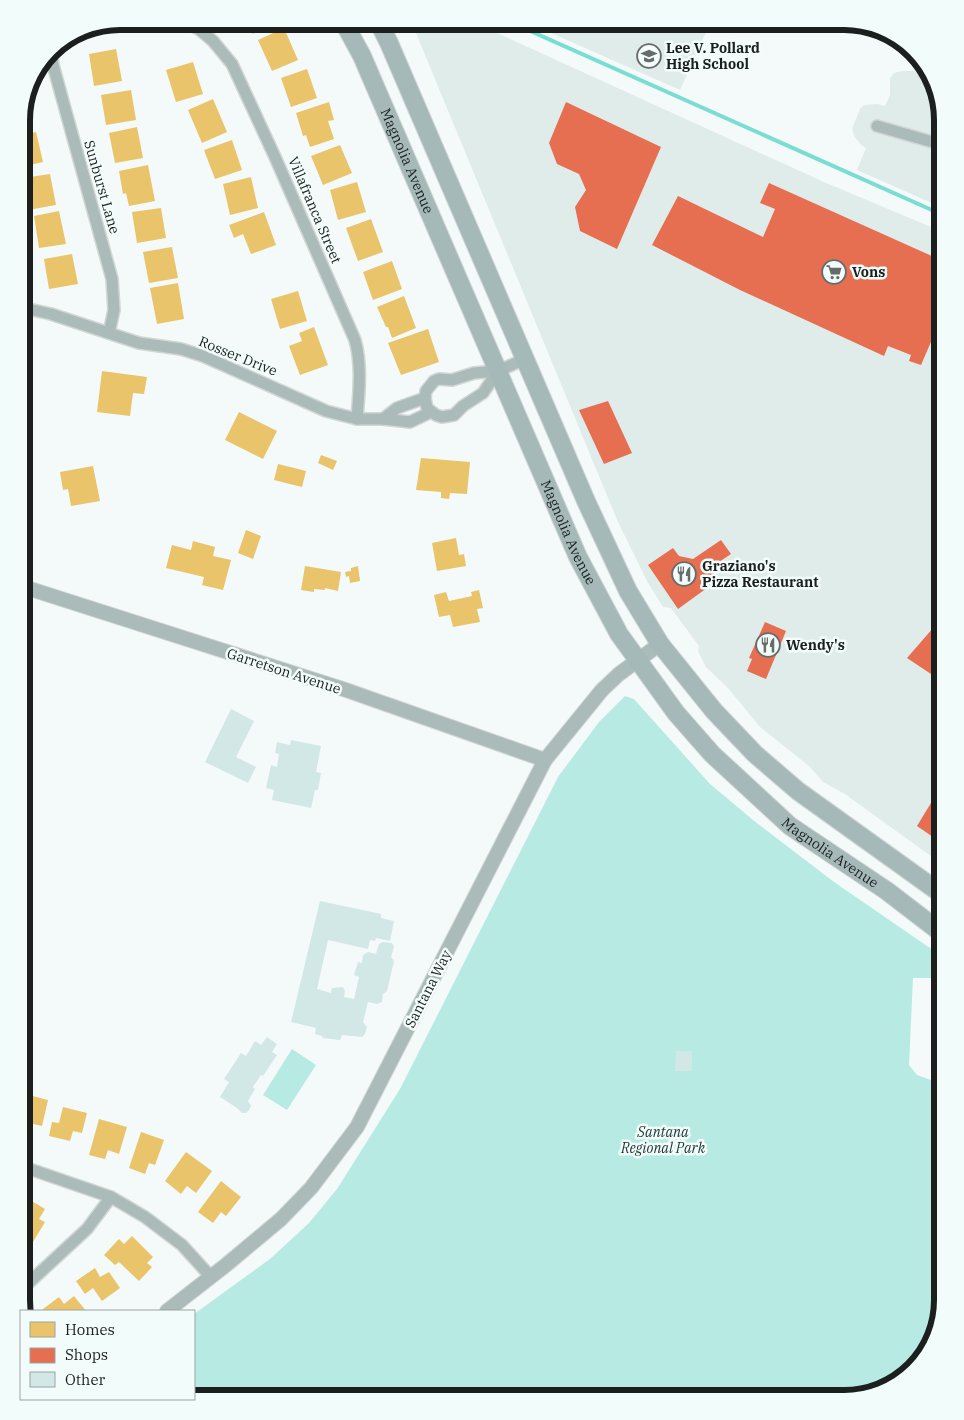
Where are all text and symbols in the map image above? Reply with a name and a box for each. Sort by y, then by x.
place label: Lee V. Pollard High School [666,39,760,73]
school or university icon: Lee V. Pollard High School [636,43,662,69]
street label: Magnolia Avenue [377,105,438,216]
street label: Sunburst Lane [80,138,124,236]
street label: Villafranca Street [284,154,346,266]
supermarket icon: Vons [821,259,847,285]
place label: Vons [852,263,885,281]
street label: Rosser Drive [196,332,280,380]
street label: Magnolia Avenue [537,477,600,588]
place label: Graziano's Pizza Restaurant [702,557,818,591]
restaurant icon: Graziano's Pizza Restaurant [671,561,697,587]
restaurant icon: Wendy's [755,632,781,658]
place label: Wendy's [786,636,845,654]
street label: Garretson Avenue [225,644,343,698]
street label: Magnolia Avenue [778,814,882,892]
street label: Santana Way [401,947,456,1031]
park label: Santana Regional Park [620,1123,706,1157]
legend [20,1310,195,1400]
text: Homes [65,1320,115,1339]
text: Shops [65,1345,108,1364]
text: Other [65,1370,105,1389]

